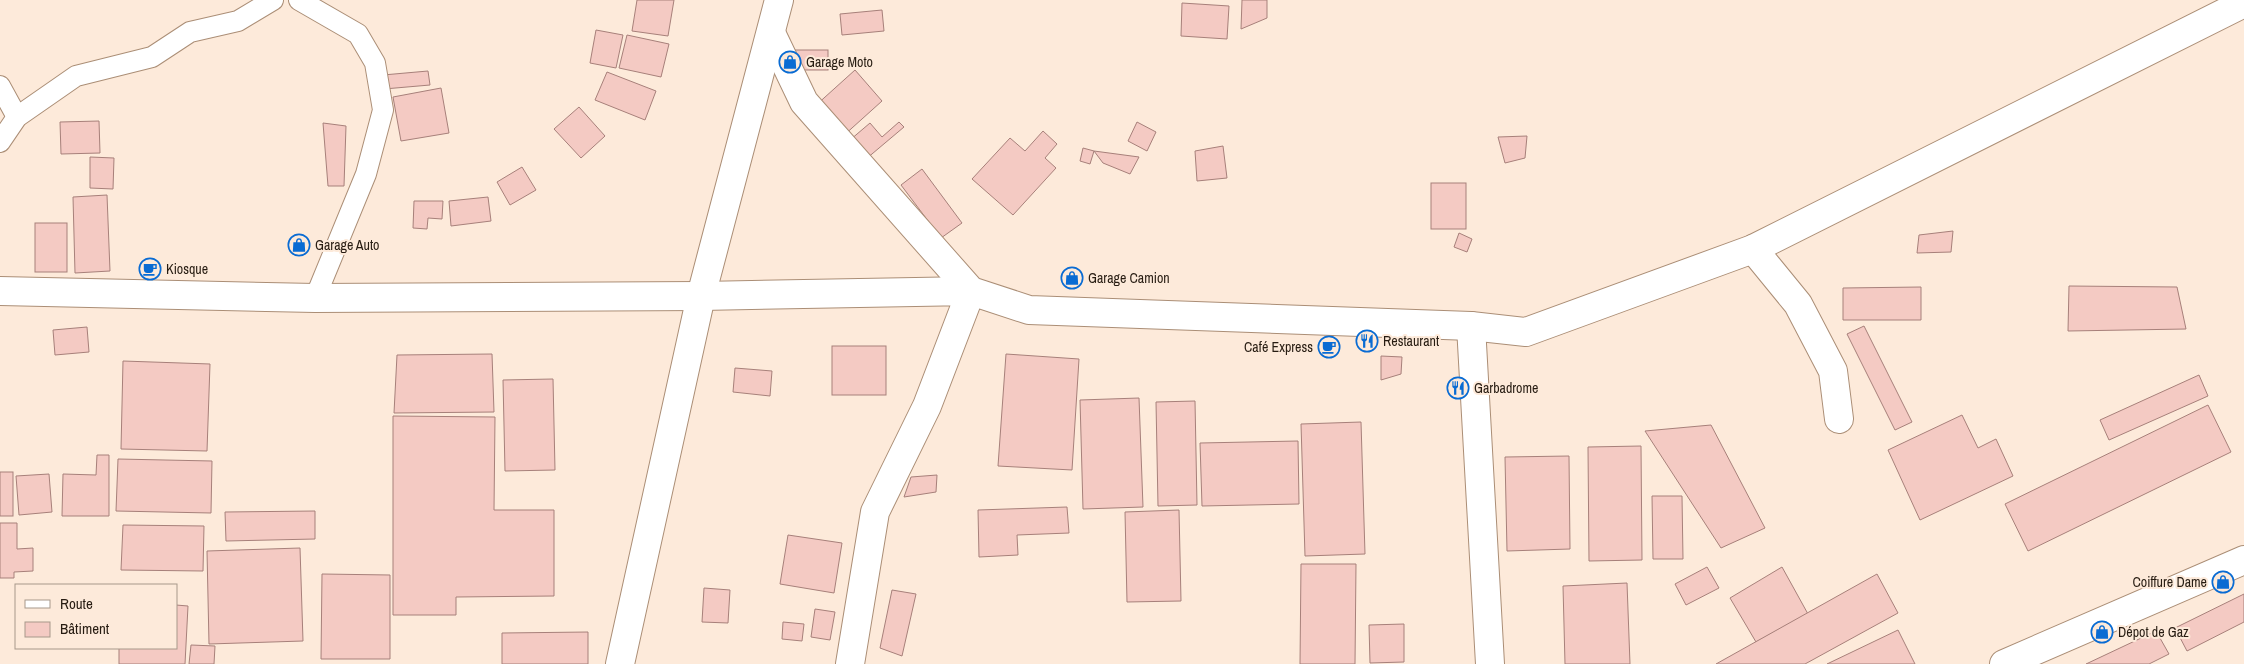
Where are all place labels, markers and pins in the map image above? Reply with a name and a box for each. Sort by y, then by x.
shop icon: Garage Moto [778,50,802,74]
place label: Garage Moto [806,53,873,71]
shop icon: Garage Auto [287,233,311,257]
place label: Garage Auto [315,236,379,254]
cafe icon: Kiosque [138,257,162,281]
place label: Kiosque [166,260,208,278]
shop icon: Garage Camion [1060,266,1084,290]
place label: Garage Camion [1088,269,1170,287]
restaurant icon: Restaurant [1355,329,1379,353]
place label: Restaurant [1383,332,1439,350]
cafe icon: Café Express [1317,335,1341,359]
place label: Café Express [1244,338,1313,356]
restaurant icon: Garbadrome [1446,376,1470,400]
place label: Garbadrome [1474,379,1538,397]
shop icon: Coiffure Dame [2211,570,2235,594]
place label: Coiffure Dame [2133,573,2207,591]
shop icon: Dépot de Gaz [2090,620,2114,644]
place label: Dépot de Gaz [2118,623,2189,641]

